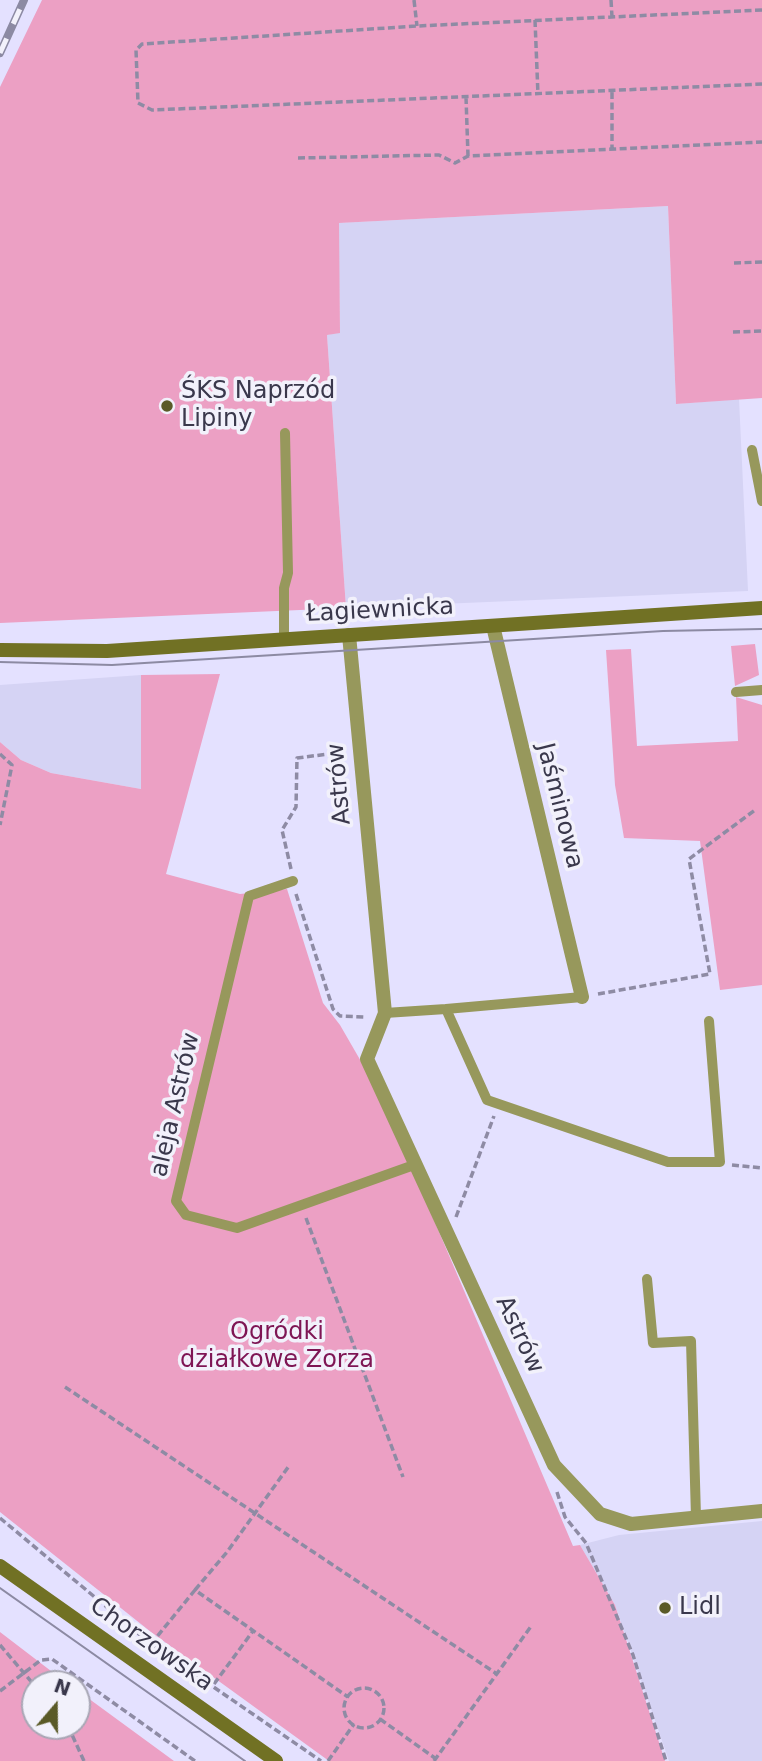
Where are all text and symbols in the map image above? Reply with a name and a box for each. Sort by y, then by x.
place label: ŚKS Naprzód Lipiny [181,378,335,434]
marker: ŚKS Naprzód Lipiny [159,398,175,414]
street label: Łagiewnicka [305,593,455,629]
street label: Jaśminowa [529,740,589,872]
street label: Astrów [322,742,358,826]
street label: aleja Astrów [145,1030,207,1180]
street label: Astrów [489,1292,549,1378]
park label: Ogródki działkowe Zorza [180,1319,374,1375]
street label: Chorzowska [84,1592,218,1698]
place label: Lidl [679,1594,721,1622]
marker: Lidl [657,1600,673,1616]
north arrow [21,1670,91,1740]
text: N [51,1674,74,1700]

